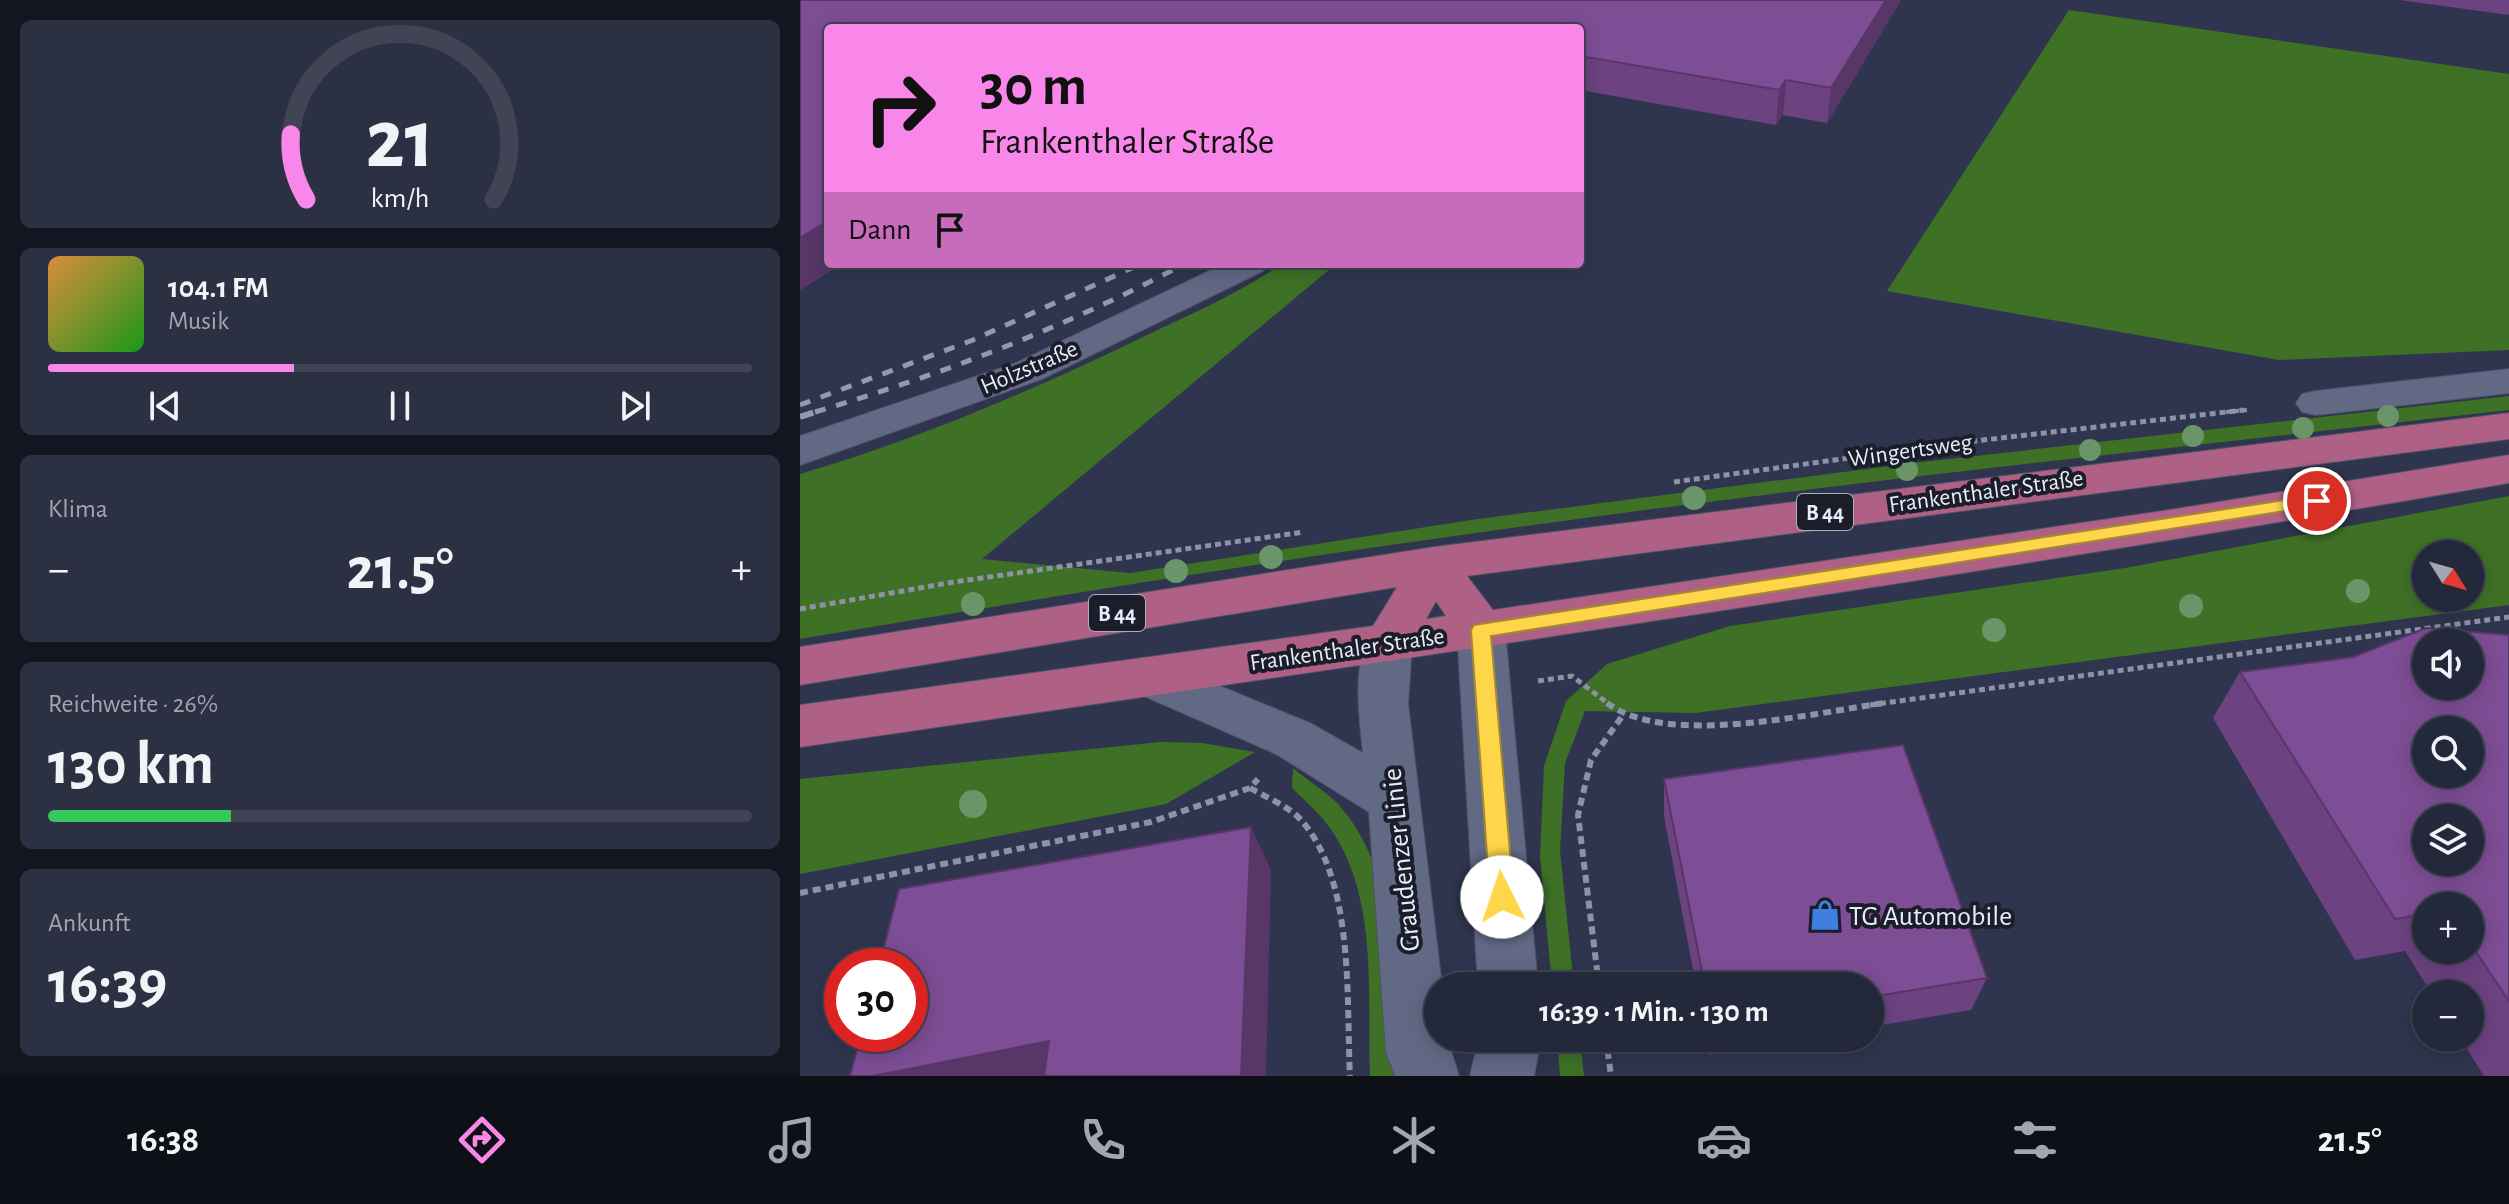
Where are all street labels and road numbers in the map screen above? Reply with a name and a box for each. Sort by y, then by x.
street label: Holzstraße [977,337,1082,399]
street label: Wingertsweg [1847,430,1974,472]
street label: Frankenthaler Straße [1887,466,2085,518]
road number: B 44 [1797,494,1853,530]
road number: B 44 [1089,595,1145,631]
street label: Frankenthaler Straße [1248,624,1446,676]
street label: Graudenzer Linie [1378,767,1426,953]

